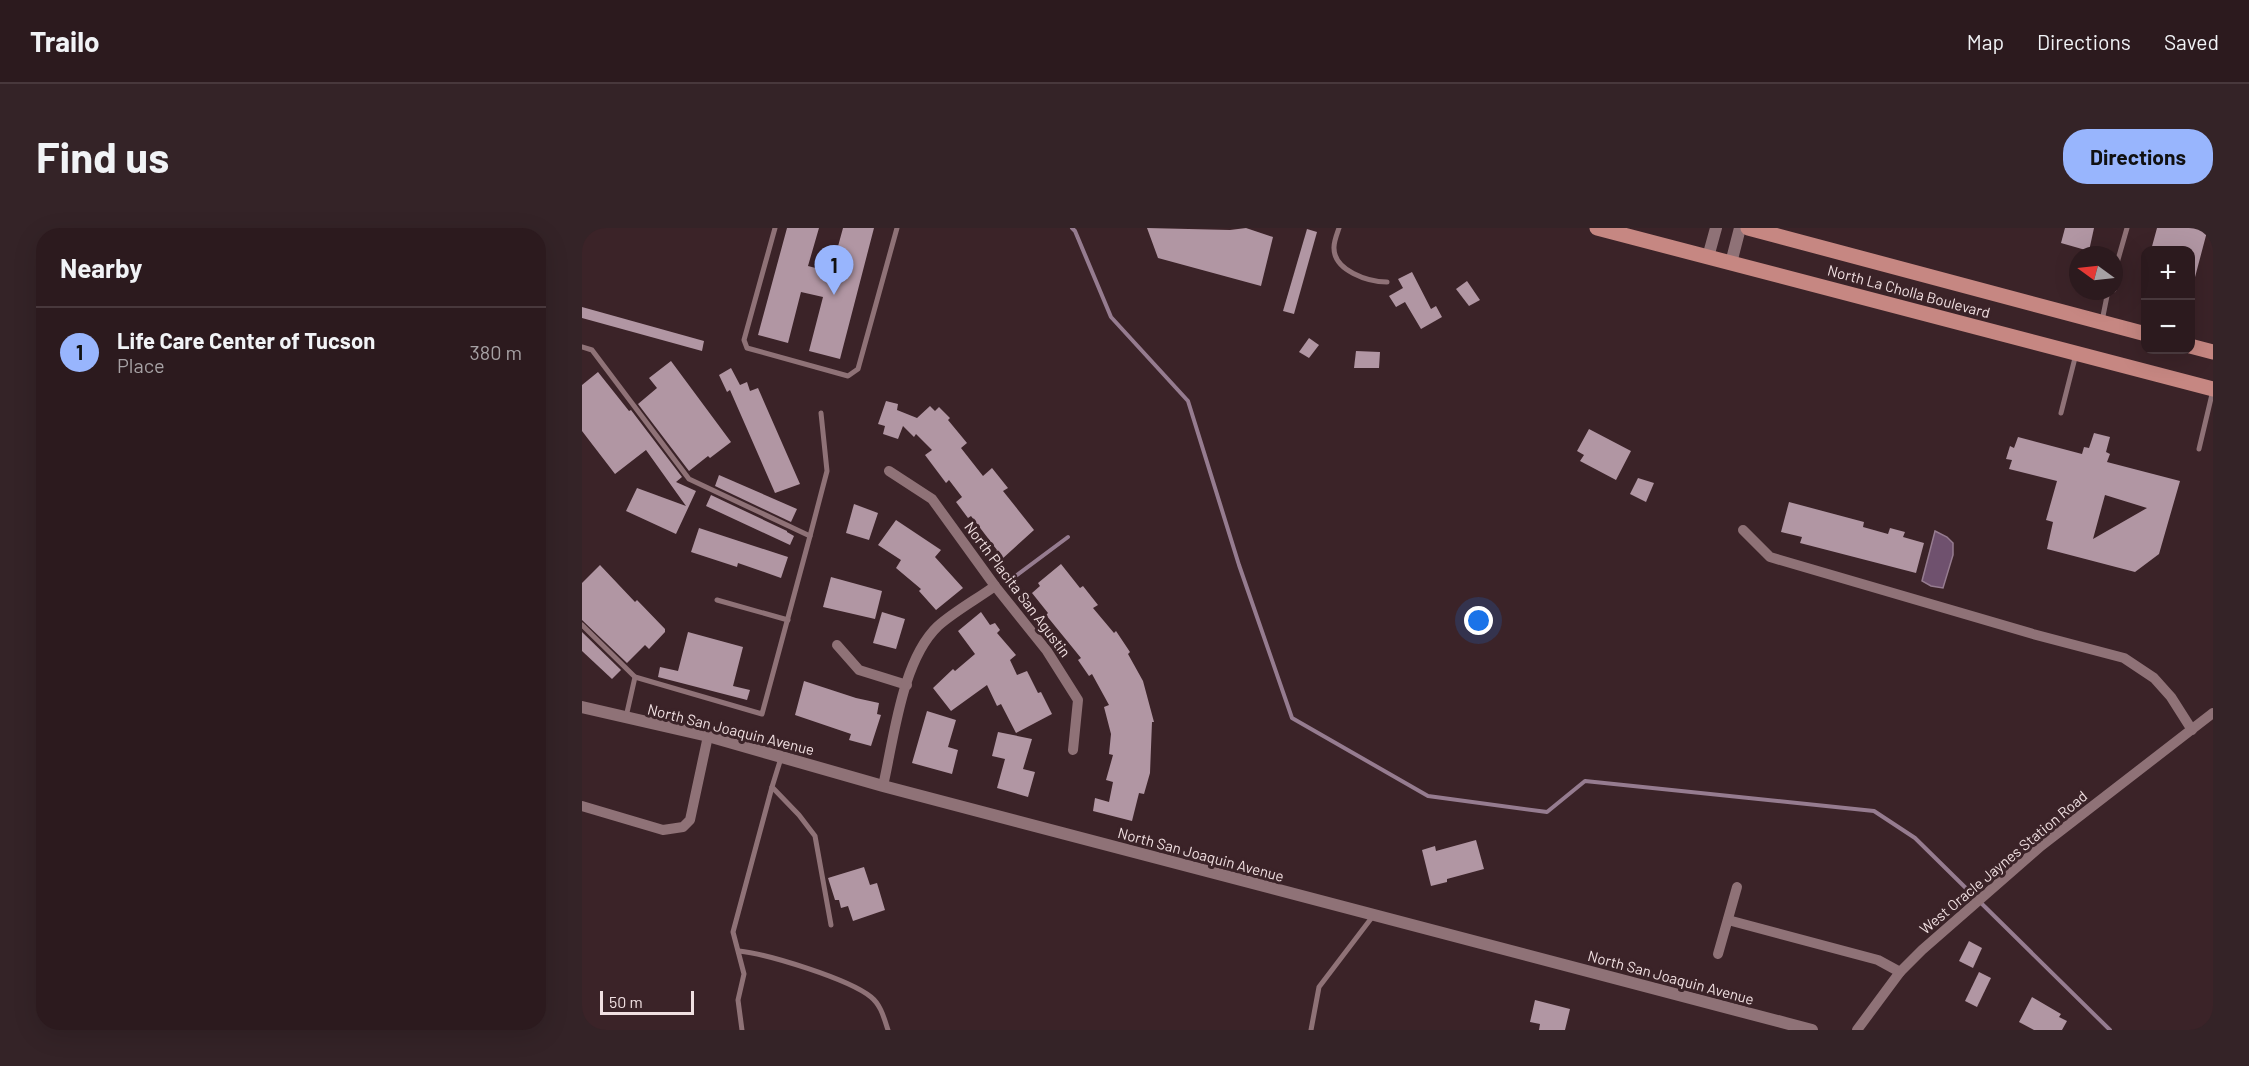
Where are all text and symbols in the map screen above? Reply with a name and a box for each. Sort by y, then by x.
text: Trailo [30,24,100,58]
text: Map [1967,29,2004,54]
text: Directions [2037,29,2131,54]
text: Saved [2164,29,2219,54]
button: Directions [2063,129,2213,184]
text: Find us [36,131,169,181]
pin: 1 [814,245,854,295]
north arrow [2069,246,2123,300]
map controls [2141,246,2195,354]
button: + [2141,246,2195,300]
text: Nearby [60,252,142,283]
street label: North La Cholla Boulevard [1826,261,1992,321]
button: − [2141,300,2195,354]
text: Life Care Center of Tucson [117,327,375,353]
text: 1 [76,340,83,364]
text: 380 m [469,340,522,364]
text: Place [117,353,165,377]
street label: North Placita San Agustin [961,518,1075,660]
your location [1464,606,1493,635]
street label: North San Joaquin Avenue [646,700,816,758]
street label: West Oracle Jaynes Station Road [1915,787,2091,937]
street label: North San Joaquin Avenue [1116,823,1286,885]
street label: North San Joaquin Avenue [1586,946,1756,1008]
scale bar [600,988,694,1016]
text: 50 m [609,992,643,1011]

